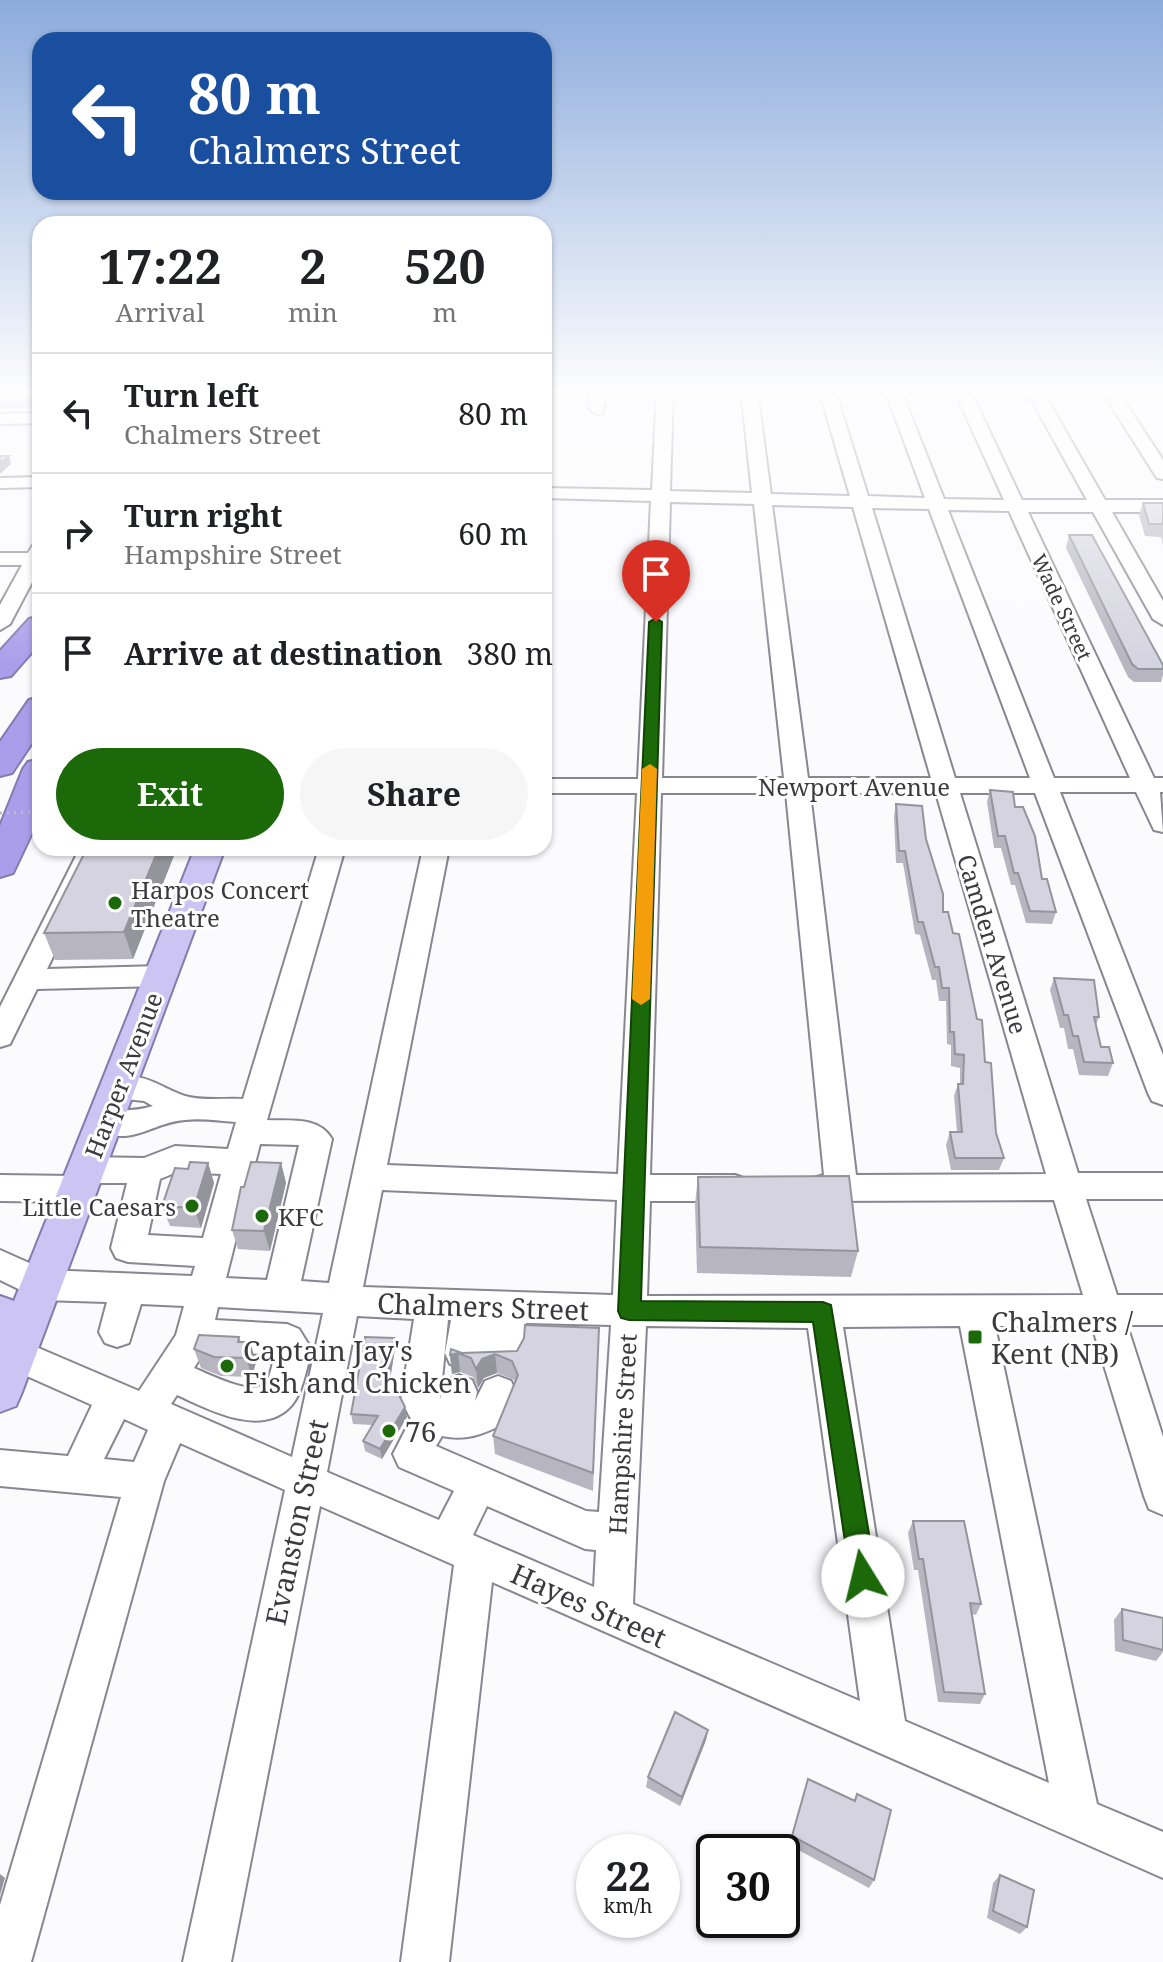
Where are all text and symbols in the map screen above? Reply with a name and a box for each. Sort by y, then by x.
text: 80 m [188,54,321,130]
icon: left [56,64,160,168]
text: Chalmers Street [188,126,461,175]
text: 17:22 [98,233,222,298]
text: 2 [299,233,326,298]
text: 520 [404,233,486,298]
text: Arrival [116,294,204,330]
text: min [288,294,338,330]
text: m [433,294,457,330]
text: Turn left [124,375,259,416]
icon: left [56,391,100,435]
text: 80 m [458,393,528,434]
text: Chalmers Street [124,416,321,452]
text: Turn right [124,495,282,536]
icon: right [56,511,100,555]
text: 60 m [458,513,528,554]
text: Hampshire Street [124,536,342,572]
pin [622,540,690,622]
street label: Wade Street [1026,549,1098,665]
icon: arrive [634,552,678,596]
icon: arrive [56,631,100,675]
text: Arrive at destination [124,633,443,674]
text: 380 m [467,633,553,674]
button: Exit [56,748,284,840]
button: Share [300,748,528,840]
street label: Newport Avenue [758,770,950,803]
street label: Camden Avenue [950,850,1036,1038]
place label: Harpos Concert Theatre [131,873,309,934]
marker: Harpos Concert Theatre [106,894,124,912]
street label: Harper Avenue [76,988,170,1162]
place label: Little Caesars [22,1190,176,1223]
marker: Little Caesars [183,1197,201,1215]
place label: KFC [278,1200,324,1233]
marker: KFC [253,1207,271,1225]
street label: Chalmers Street [376,1283,590,1329]
place label: Chalmers / Kent (NB) [991,1302,1134,1372]
marker: Chalmers / Kent (NB) [966,1328,984,1346]
place label: Captain Jay's Fish and Chicken [243,1331,471,1401]
street label: Hampshire Street [600,1333,644,1535]
marker: Captain Jay's Fish and Chicken [218,1357,236,1375]
place label: 76 [405,1412,436,1450]
street label: Evanston Street [256,1415,336,1628]
marker: 76 [380,1422,398,1440]
position arrow [821,1534,905,1618]
street label: Hayes Street [505,1554,673,1656]
speed limit sign: 30 [696,1834,800,1938]
text: 22 [605,1848,651,1903]
text: km/h [603,1892,653,1919]

